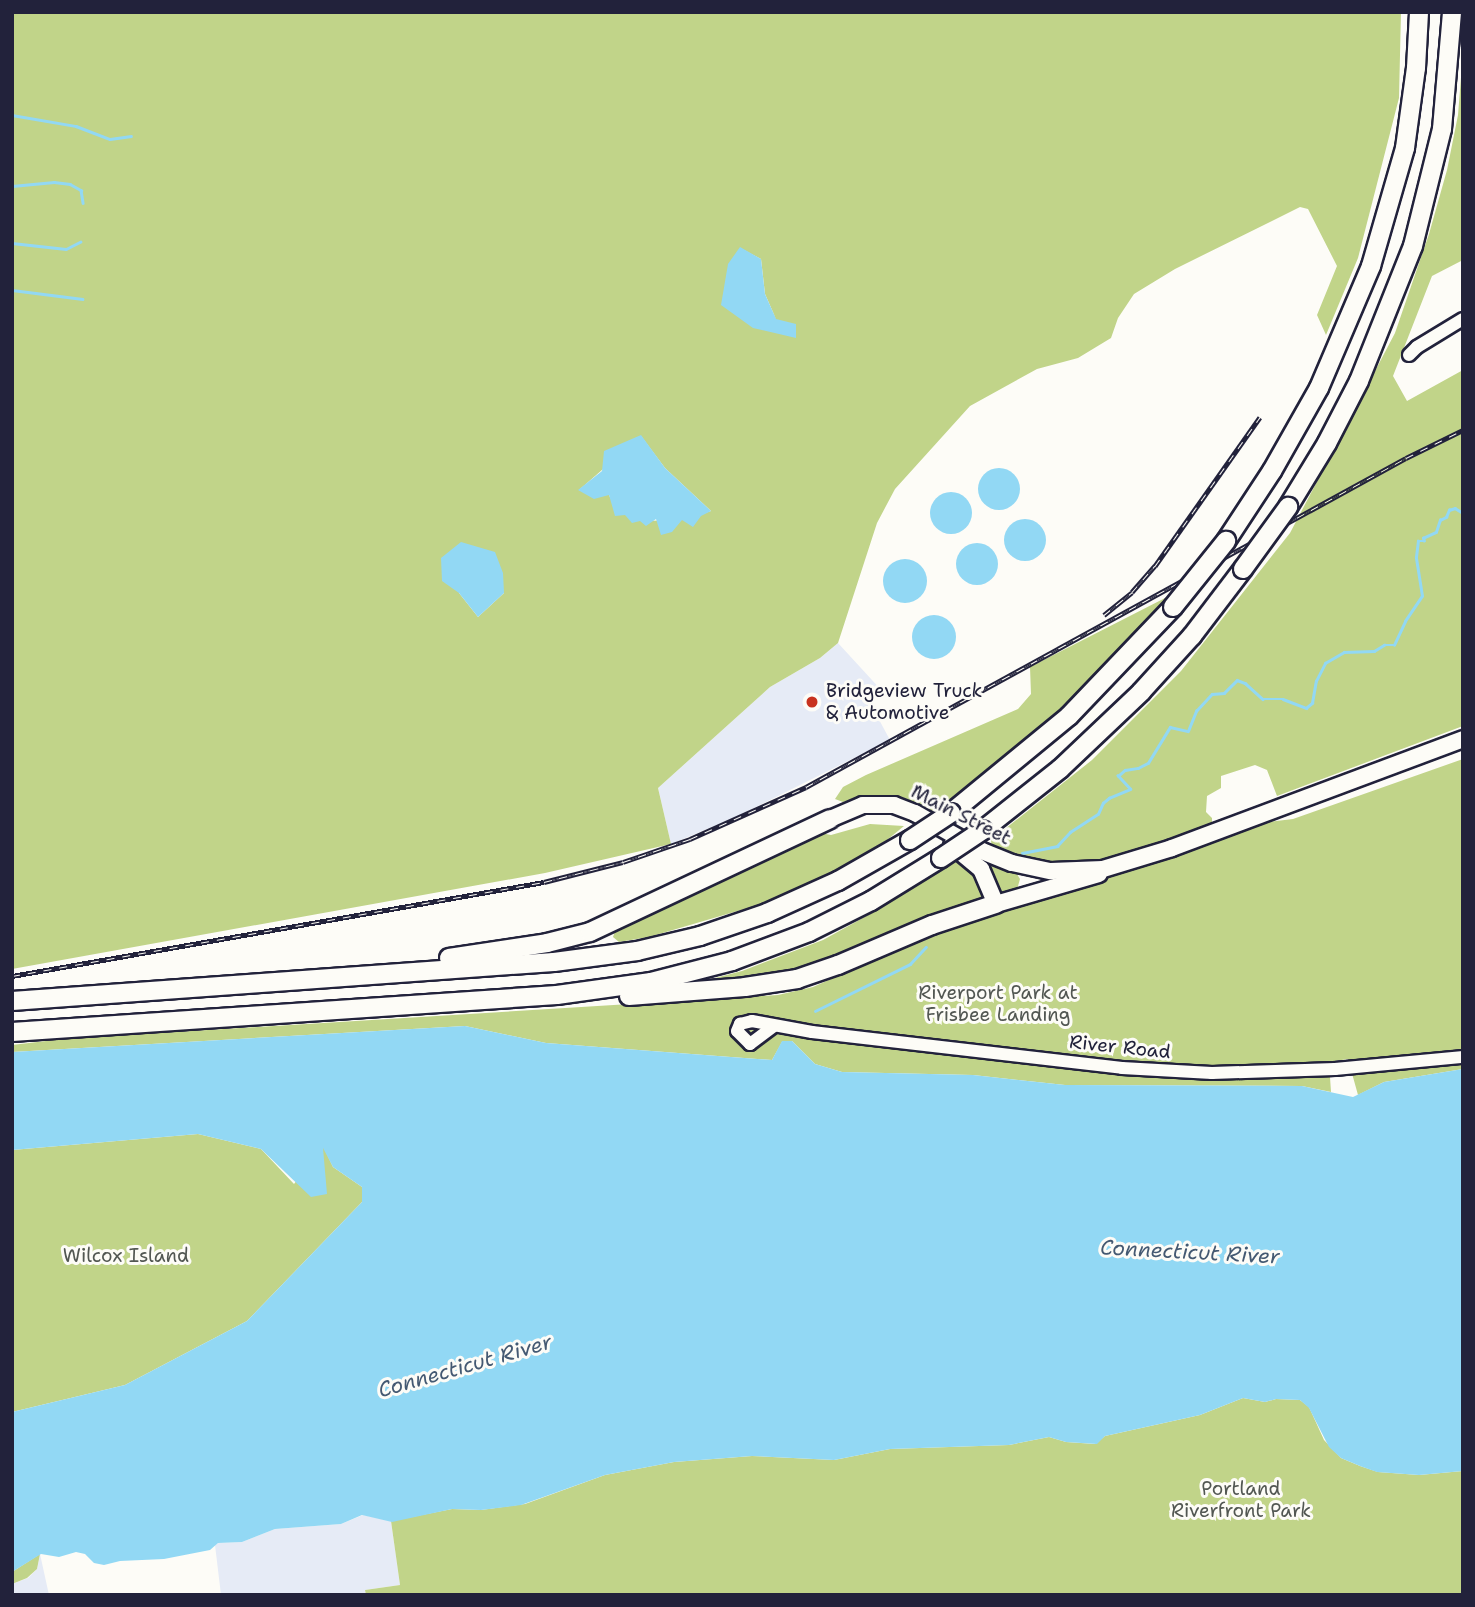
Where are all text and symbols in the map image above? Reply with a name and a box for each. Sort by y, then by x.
place label: Bridgeview Truck & Automotive [826,680,982,724]
marker: Bridgeview Truck & Automotive [804,694,820,710]
street label: Main Street [907,780,1015,850]
park label: Riverport Park at Frisbee Landing [918,982,1078,1026]
street label: River Road [1068,1030,1172,1064]
water label: Connecticut River [1099,1235,1281,1269]
park label: Wilcox Island [63,1245,189,1267]
water label: Connecticut River [375,1329,555,1403]
park label: Portland Riverfront Park [1171,1478,1311,1522]

